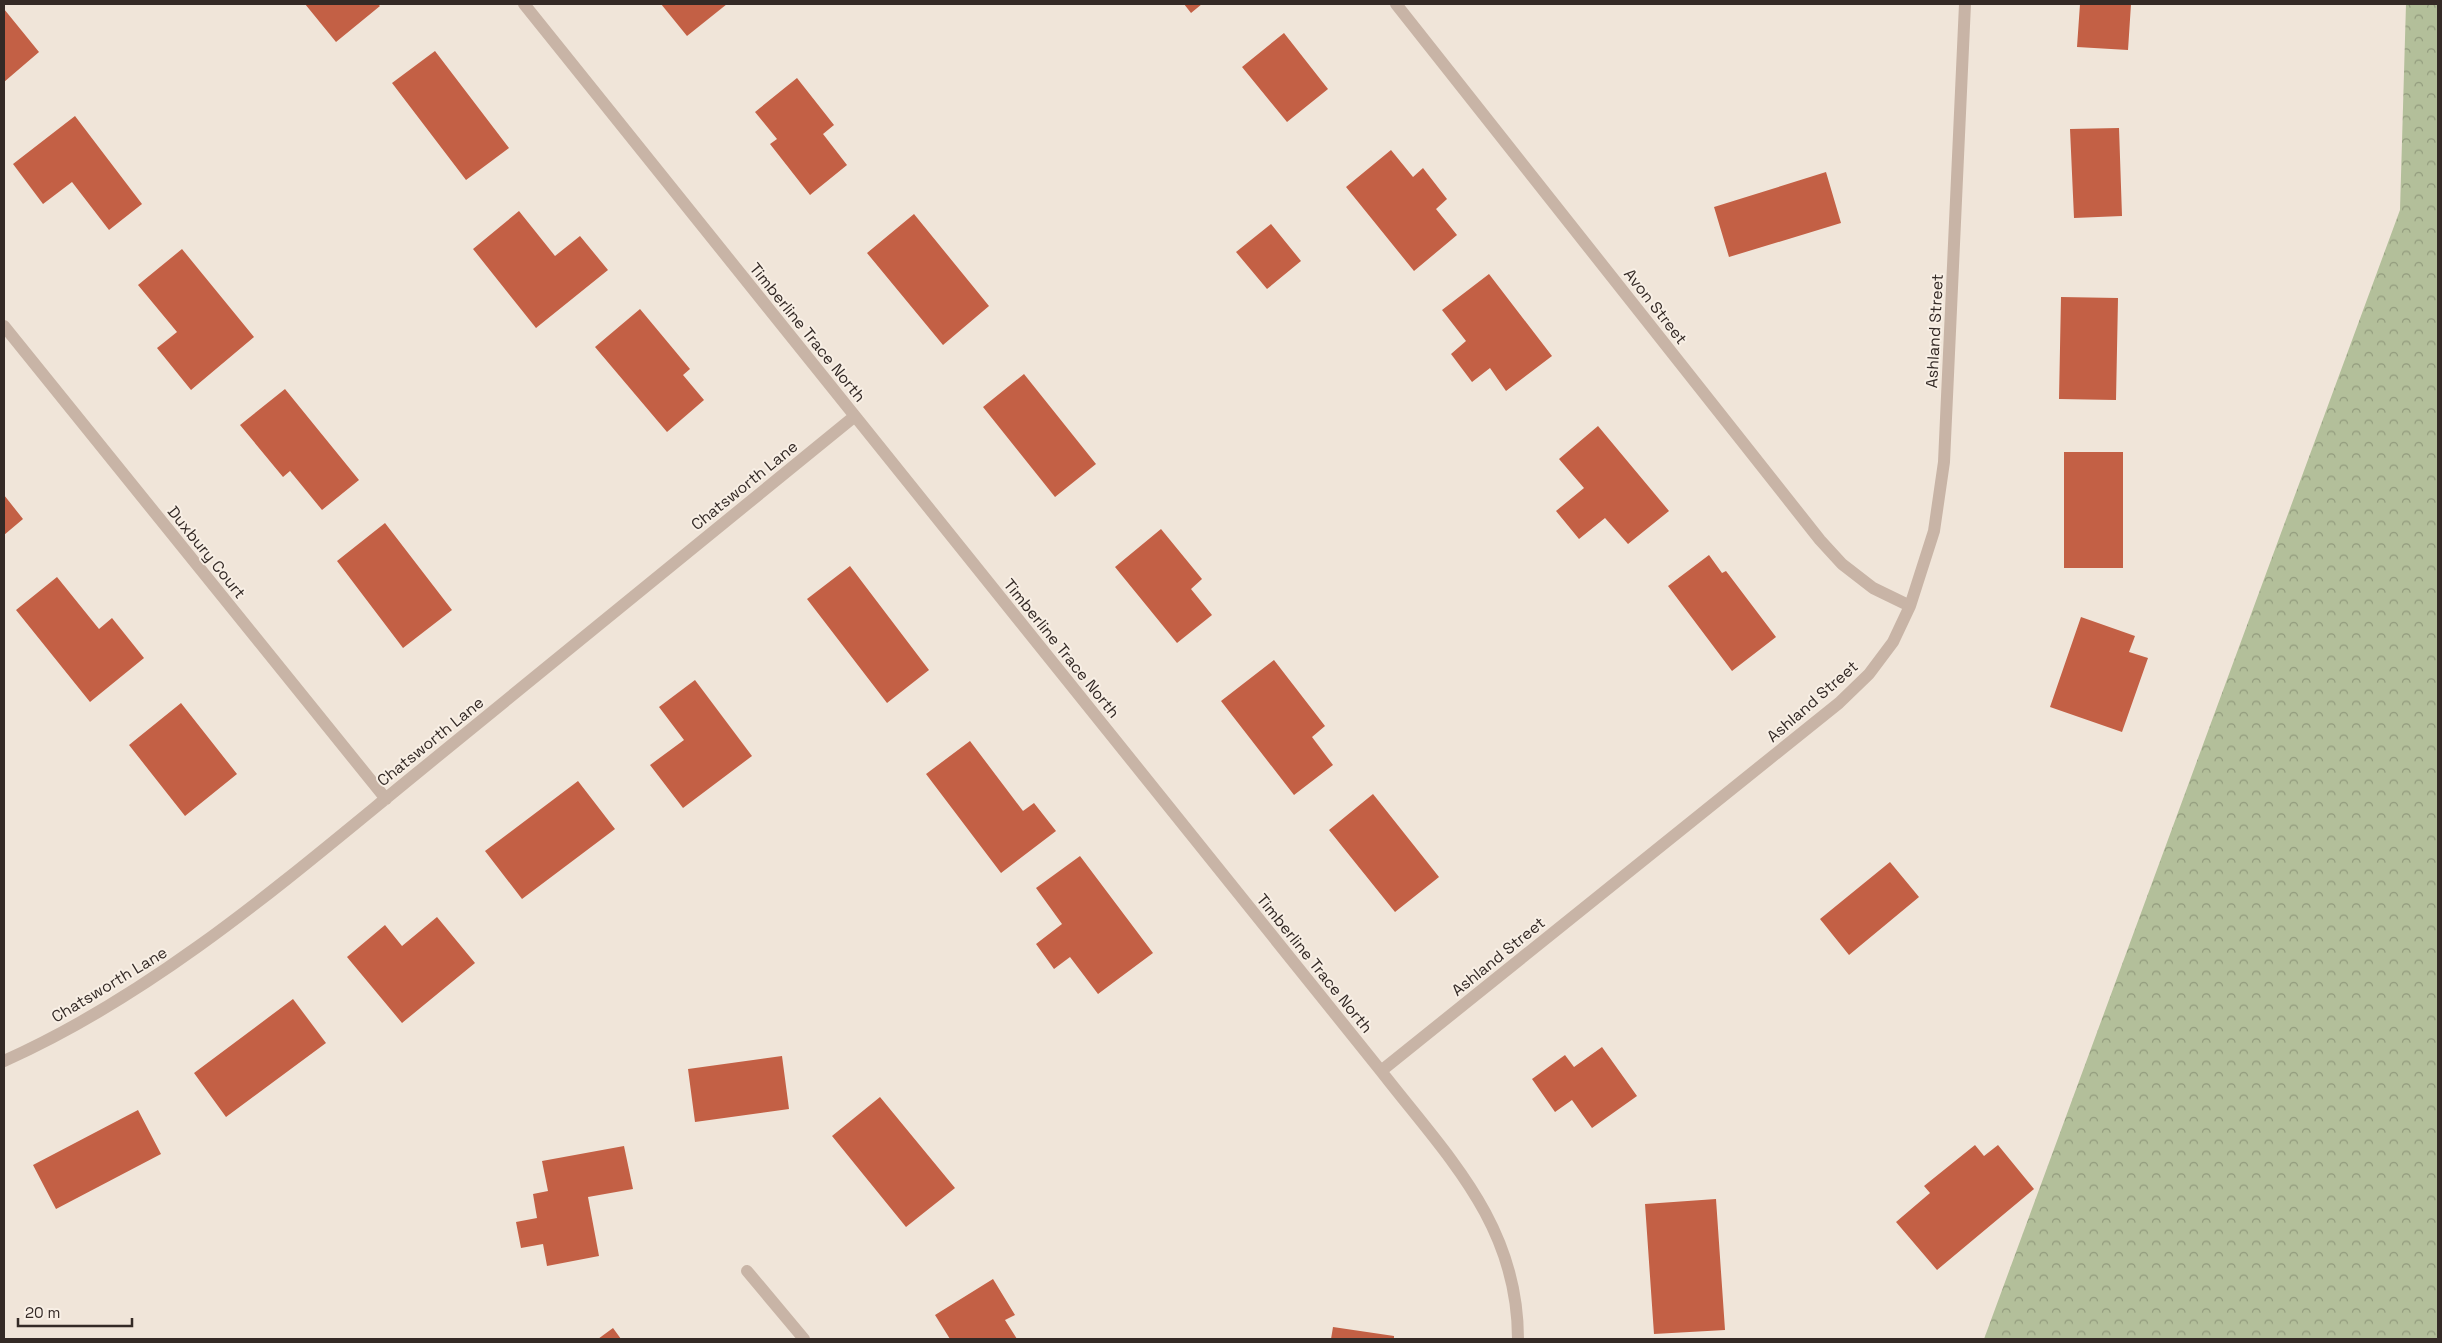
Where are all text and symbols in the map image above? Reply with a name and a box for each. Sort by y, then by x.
street label: Timberline Trace North [745,258,870,406]
street label: Avon Street [1619,264,1692,349]
street label: Ashland Street [1921,273,1948,389]
street label: Chatsworth Lane [687,436,802,535]
street label: Duxbury Court [163,502,250,603]
street label: Timberline Trace North [999,574,1124,722]
street label: Ashland Street [1762,656,1862,747]
street label: Chatsworth Lane [373,692,488,791]
street label: Timberline Trace North [1252,889,1377,1037]
street label: Ashland Street [1447,912,1549,1001]
street label: Chatsworth Lane [47,942,171,1027]
scale bar [18,1296,131,1328]
text: 20 m [25,1303,60,1322]

